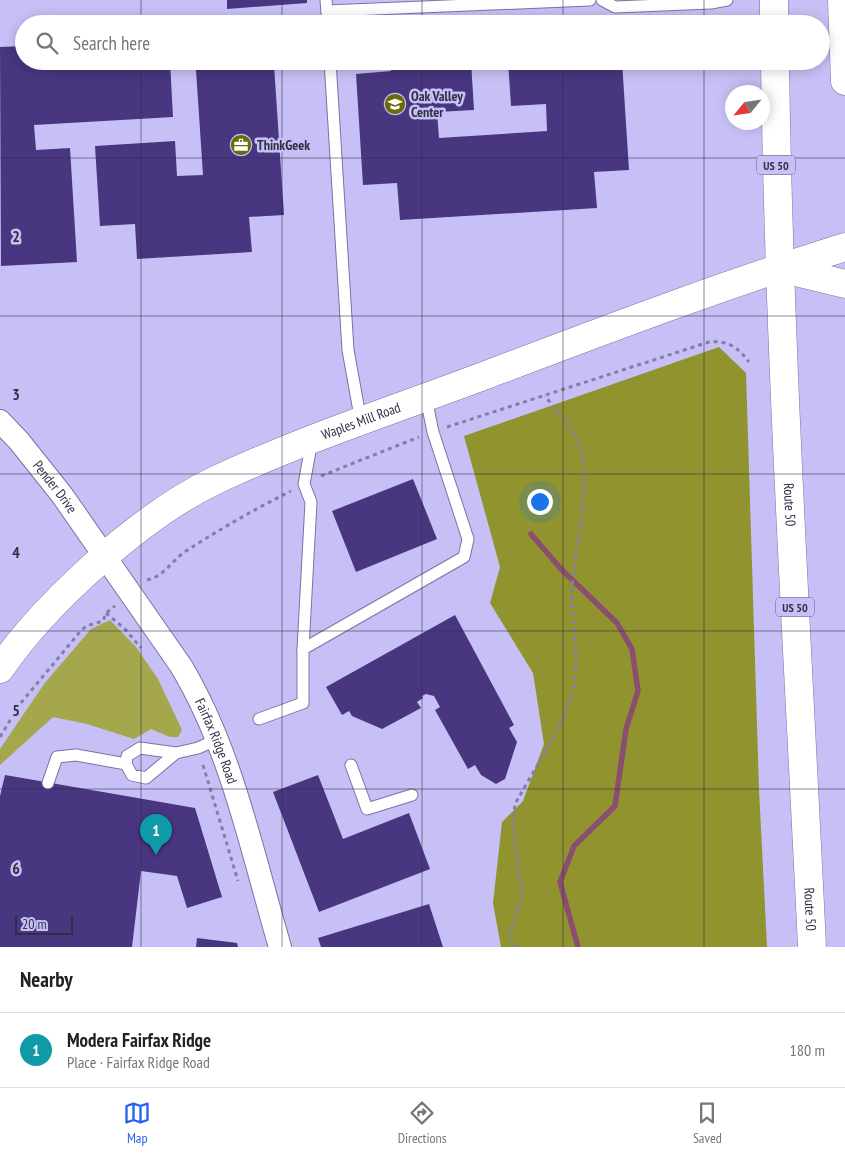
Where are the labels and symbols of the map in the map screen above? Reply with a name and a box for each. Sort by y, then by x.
north arrow [725,85,770,130]
place label: Oak Valley Center [411,87,463,121]
school or university icon: Oak Valley Center [383,92,407,116]
office icon: ThinkGeek [229,133,253,157]
place label: ThinkGeek [257,136,310,154]
road number: US 50 [757,156,795,174]
text: 2 [12,226,20,246]
text: 3 [12,384,20,404]
street label: Waples Mill Road [319,398,403,444]
street label: Pender Drive [29,457,81,517]
street label: Route 50 [780,483,800,527]
your location [527,489,553,515]
text: 4 [12,542,20,562]
road number: US 50 [776,598,814,616]
street label: Fairfax Ridge Road [191,695,241,786]
text: 5 [12,700,20,720]
pin: 1 [140,814,172,855]
text: 6 [12,858,20,878]
street label: Route 50 [800,887,820,931]
scale bar [15,912,72,935]

